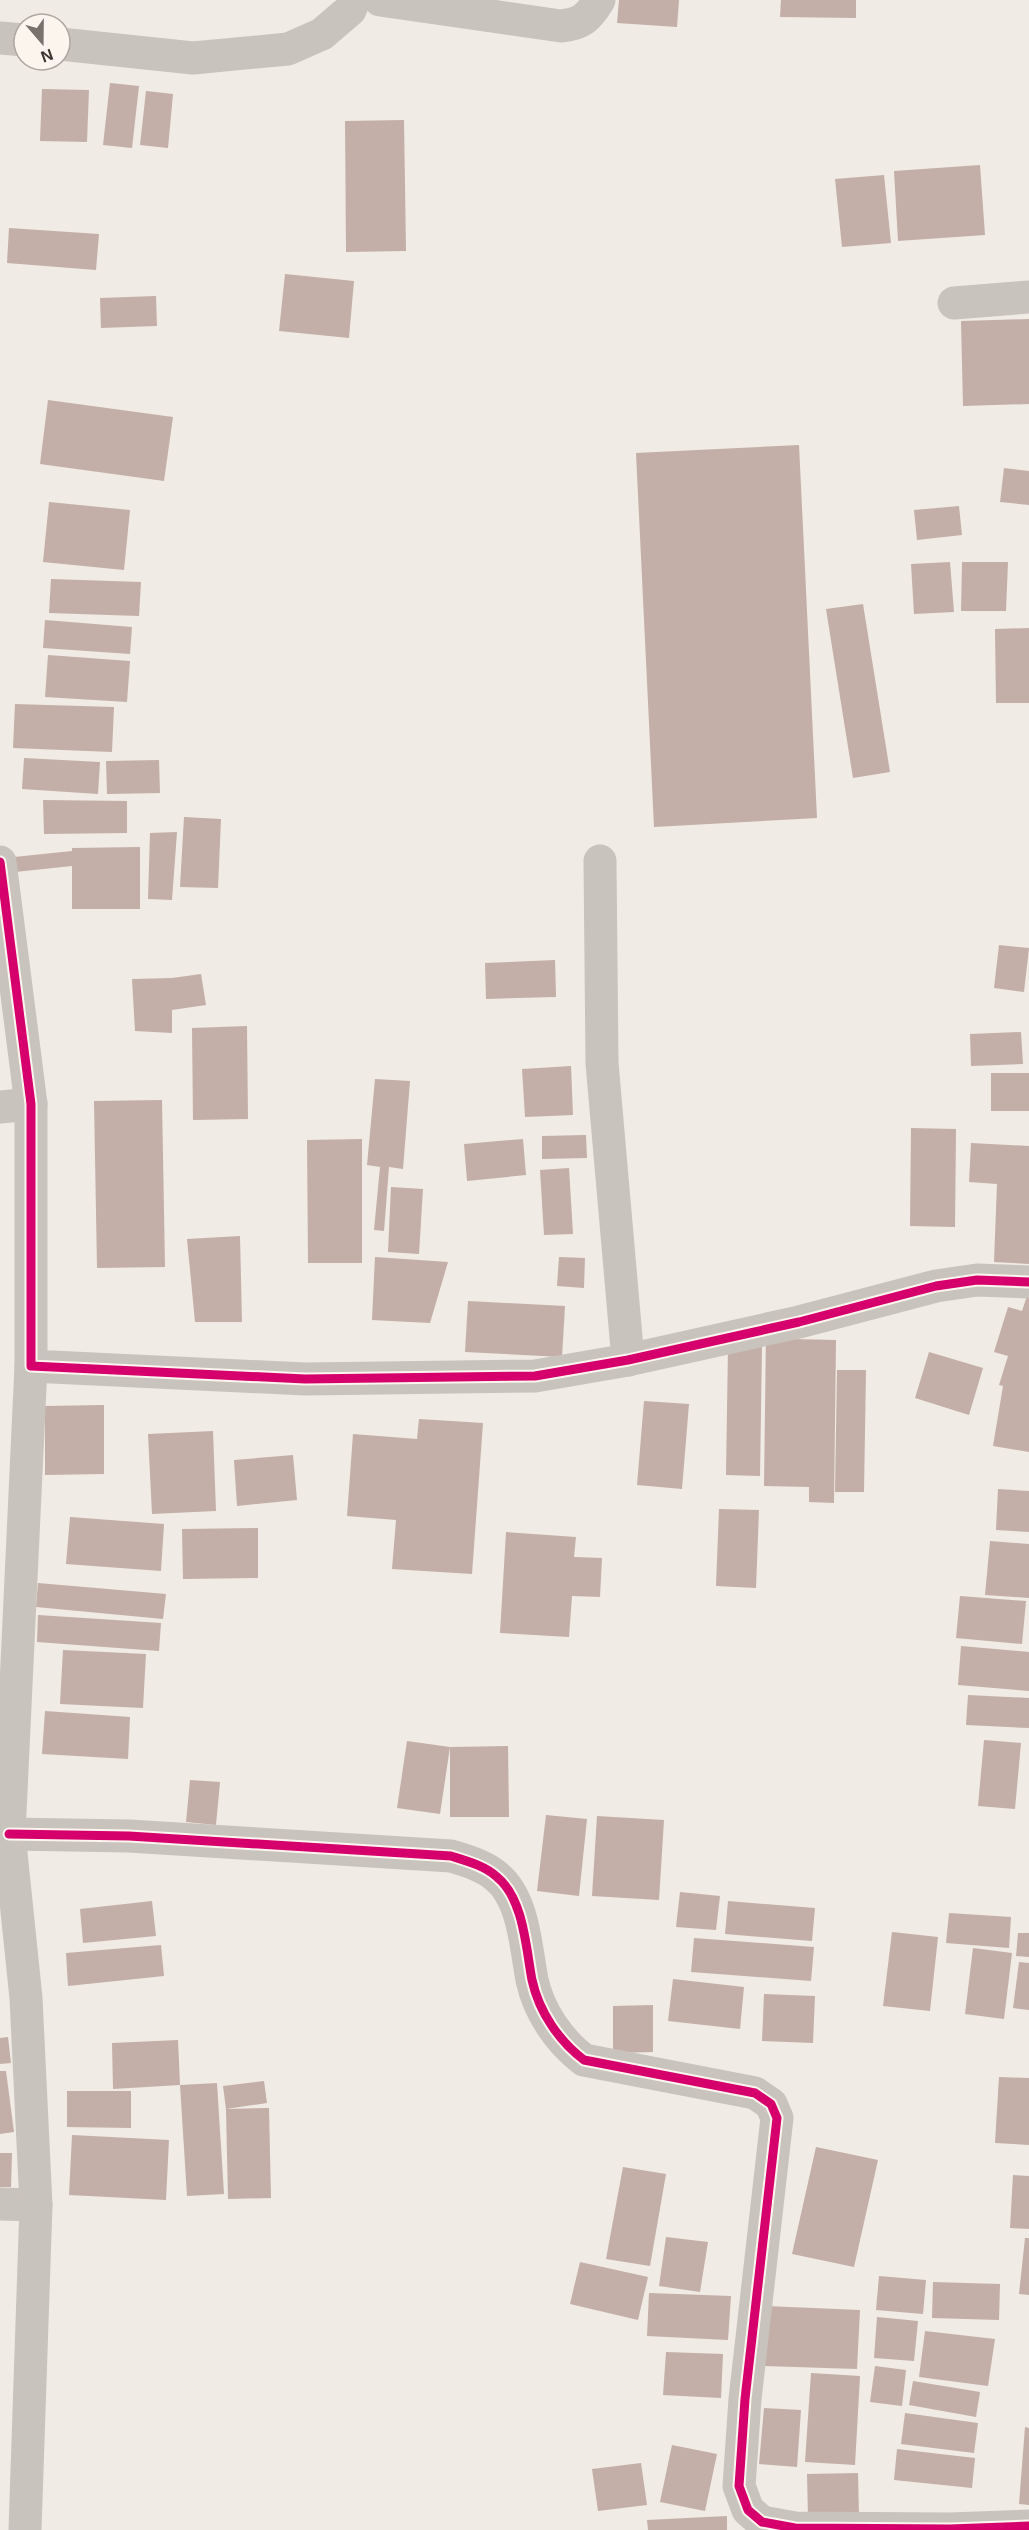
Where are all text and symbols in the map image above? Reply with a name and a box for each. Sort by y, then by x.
north arrow [12,12,72,72]
text: N [39,46,55,66]

